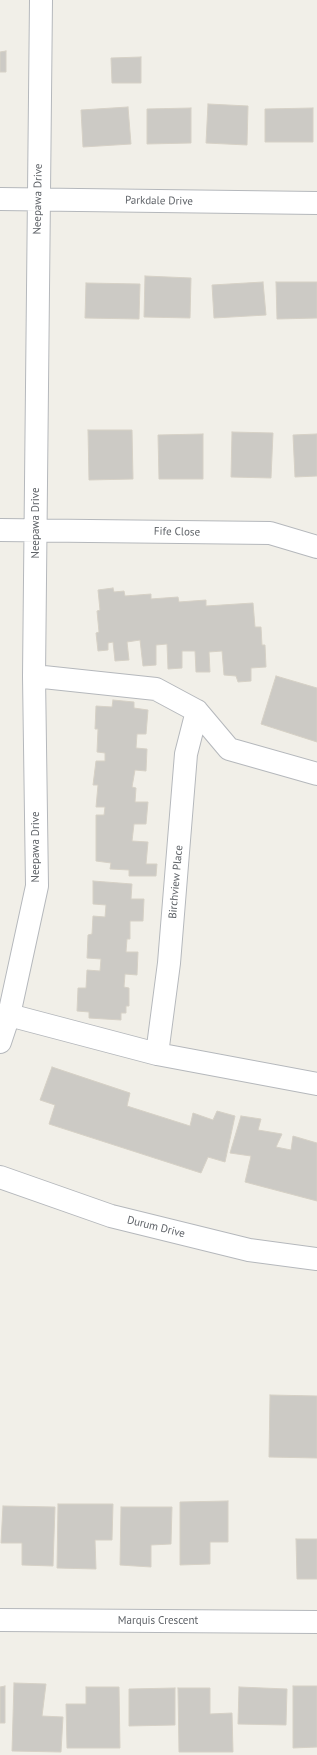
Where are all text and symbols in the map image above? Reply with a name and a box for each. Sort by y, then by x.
street label: Neepawa Drive [31,163,45,235]
street label: Parkdale Drive [125,194,193,208]
street label: Neepawa Drive [29,488,43,558]
street label: Fife Close [154,525,200,539]
street label: Neepawa Drive [29,812,43,882]
street label: Birchview Place [166,845,186,919]
street label: Durum Drive [126,1213,186,1241]
street label: Marquis Crescent [118,1614,198,1628]

